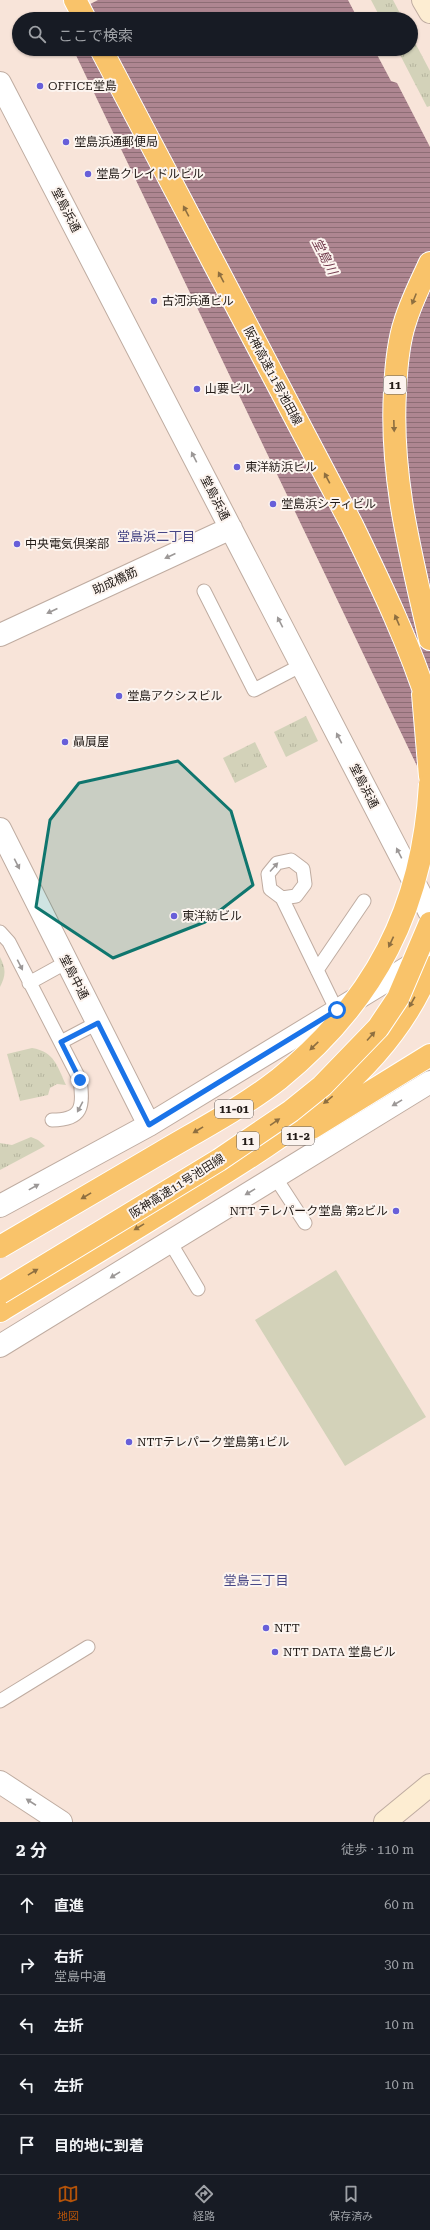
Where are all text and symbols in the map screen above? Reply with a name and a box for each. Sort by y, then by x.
search box [12,12,418,56]
icon: search [26,23,48,45]
text: ここで検索 [58,27,133,45]
place label: OFFICE堂島 [48,79,117,93]
marker: OFFICE堂島 [35,81,45,91]
place label: 堂島浜通郵便局 [74,135,158,149]
marker: 堂島浜通郵便局 [61,137,71,147]
place label: 堂島クレイドルビル [96,167,204,181]
marker: 堂島クレイドルビル [83,169,93,179]
street label: 堂島浜通 [49,185,83,235]
one-way arrow [183,205,189,216]
water label: 堂島川 [309,235,341,279]
one-way arrow [218,271,224,283]
one-way arrow [411,293,417,304]
place label: 古河浜通ビル [162,294,234,308]
marker: 古河浜通ビル [149,296,159,306]
street label: 阪神高速11号池田線 [241,324,305,428]
road number: 11 [384,376,406,394]
place label: 山要ビル [205,382,253,396]
marker: 山要ビル [192,384,202,394]
one-way arrow [391,420,397,433]
one-way arrow [191,451,197,463]
place label: 東洋紡浜ビル [245,460,317,474]
marker: 東洋紡浜ビル [232,462,242,472]
street label: 堂島浜通 [198,473,232,523]
one-way arrow [324,473,330,484]
place label: 堂島浜シティビル [281,497,376,511]
marker: 堂島浜シティビル [268,499,278,509]
district label: 堂島浜二丁目 [117,529,195,544]
place label: 中央電気倶楽部 [25,537,109,551]
marker: 中央電気倶楽部 [12,539,22,549]
one-way arrow [164,553,175,559]
street label: 助成橋筋 [90,565,140,597]
one-way arrow [46,608,58,614]
one-way arrow [394,615,400,626]
one-way arrow [276,617,283,628]
place label: 堂島アクシスビル [127,689,222,703]
marker: 堂島アクシスビル [114,691,124,701]
one-way arrow [336,732,343,744]
place label: 贔屓屋 [73,735,109,749]
marker: 贔屓屋 [60,737,70,747]
street label: 堂島浜通 [347,761,381,811]
one-way arrow [396,847,402,859]
one-way arrow [14,858,21,869]
one-way arrow [269,862,278,872]
place label: 東洋紡ビル [182,909,242,923]
marker: 東洋紡ビル [169,911,179,921]
one-way arrow [388,937,394,948]
street label: 堂島中通 [57,952,91,1002]
one-way arrow [17,959,23,971]
one-way arrow [409,996,416,1008]
route start [328,1001,346,1019]
one-way arrow [366,1031,376,1041]
one-way arrow [309,1041,319,1051]
route end [71,1071,89,1089]
one-way arrow [323,1096,334,1105]
one-way arrow [391,1099,403,1106]
road number: 11-01 [215,1100,253,1118]
one-way arrow [76,1101,83,1113]
one-way arrow [269,1118,280,1126]
one-way arrow [192,1127,204,1134]
road number: 11-2 [282,1127,314,1145]
road number: 11 [237,1132,259,1150]
street label: 阪神高速11号池田線 [127,1151,227,1221]
one-way arrow [28,1184,40,1191]
one-way arrow [244,1189,256,1196]
one-way arrow [80,1193,92,1200]
place label: NTT テレパーク堂島 第2ビル [229,1204,388,1218]
marker: NTT テレパーク堂島 第2ビル [391,1206,401,1216]
one-way arrow [133,1223,145,1230]
one-way arrow [27,1269,39,1276]
one-way arrow [110,1271,120,1279]
place label: NTTテレパーク堂島第1ビル [137,1435,290,1449]
marker: NTTテレパーク堂島第1ビル [124,1437,134,1447]
district label: 堂島三丁目 [223,1573,289,1588]
place label: NTT [274,1621,300,1635]
marker: NTT [261,1623,271,1633]
place label: NTT DATA 堂島ビル [283,1645,396,1659]
marker: NTT DATA 堂島ビル [270,1647,280,1657]
one-way arrow [26,1798,36,1806]
text: 2 分 [16,1840,47,1860]
text: 徒歩 · 110 m [341,1842,414,1857]
icon: ahead [16,1894,38,1916]
text: 直進 [54,1897,84,1915]
text: 60 m [384,1897,414,1912]
text: 右折 [54,1948,84,1966]
icon: right [16,1954,38,1976]
text: 30 m [384,1957,414,1972]
text: 堂島中通 [54,1969,106,1984]
icon: left [16,2014,38,2036]
text: 左折 [54,2017,84,2035]
text: 10 m [384,2017,414,2032]
icon: left [16,2074,38,2096]
text: 左折 [54,2077,84,2095]
text: 10 m [384,2077,414,2092]
icon: arrive [16,2134,38,2156]
text: 目的地に到着 [54,2137,144,2155]
tab: 地図 [57,2183,79,2223]
tab: 経路 [193,2183,215,2223]
tab: 保存済み [329,2183,373,2223]

